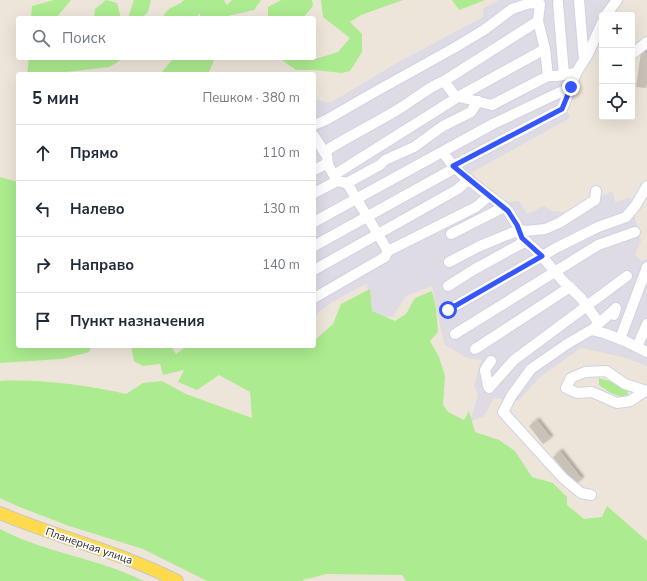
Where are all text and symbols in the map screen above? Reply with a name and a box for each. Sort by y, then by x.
map controls [599,12,635,120]
button: + [599,12,635,48]
search box [16,16,316,60]
icon: search [30,27,52,49]
text: Поиск [62,28,106,48]
button: − [599,48,635,84]
route end [562,78,580,96]
button: locate [599,84,635,120]
text: 5 мин [32,87,79,110]
text: Пешком · 380 m [202,89,300,107]
icon: ahead [32,142,54,164]
text: Прямо [70,143,118,163]
text: 110 m [262,144,300,162]
icon: left [32,198,54,220]
text: Налево [70,199,125,219]
text: 130 m [262,200,300,218]
icon: right [32,254,54,276]
text: Направо [70,255,134,275]
text: 140 m [262,256,300,274]
route start [439,301,457,319]
icon: arrive [32,310,54,332]
text: Пункт назначения [70,311,205,331]
street label: Планерная улица [43,524,135,568]

